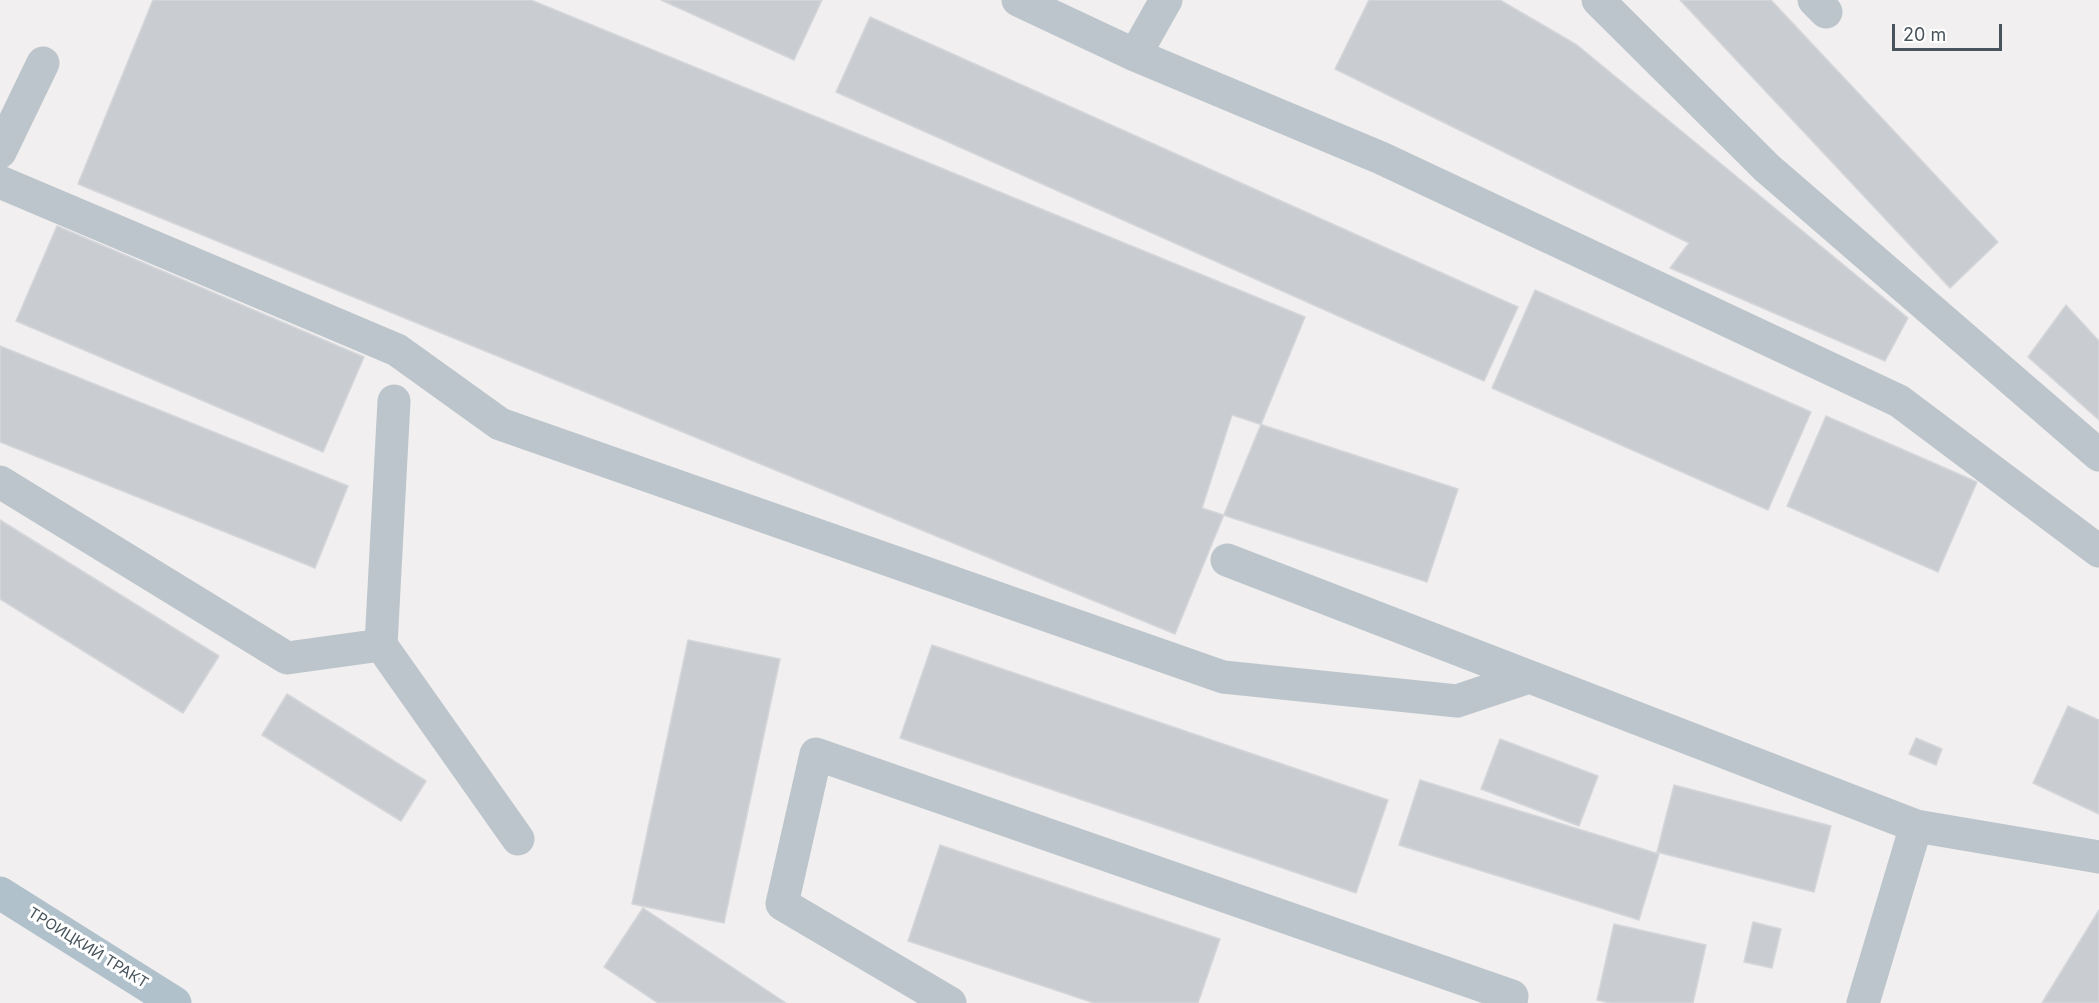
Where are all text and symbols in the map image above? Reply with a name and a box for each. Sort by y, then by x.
scale bar [1895,12,2004,50]
text: 20 m [1903,24,1946,45]
street label: ТРОИЦКИЙ ТРАКТ [25,904,151,992]

